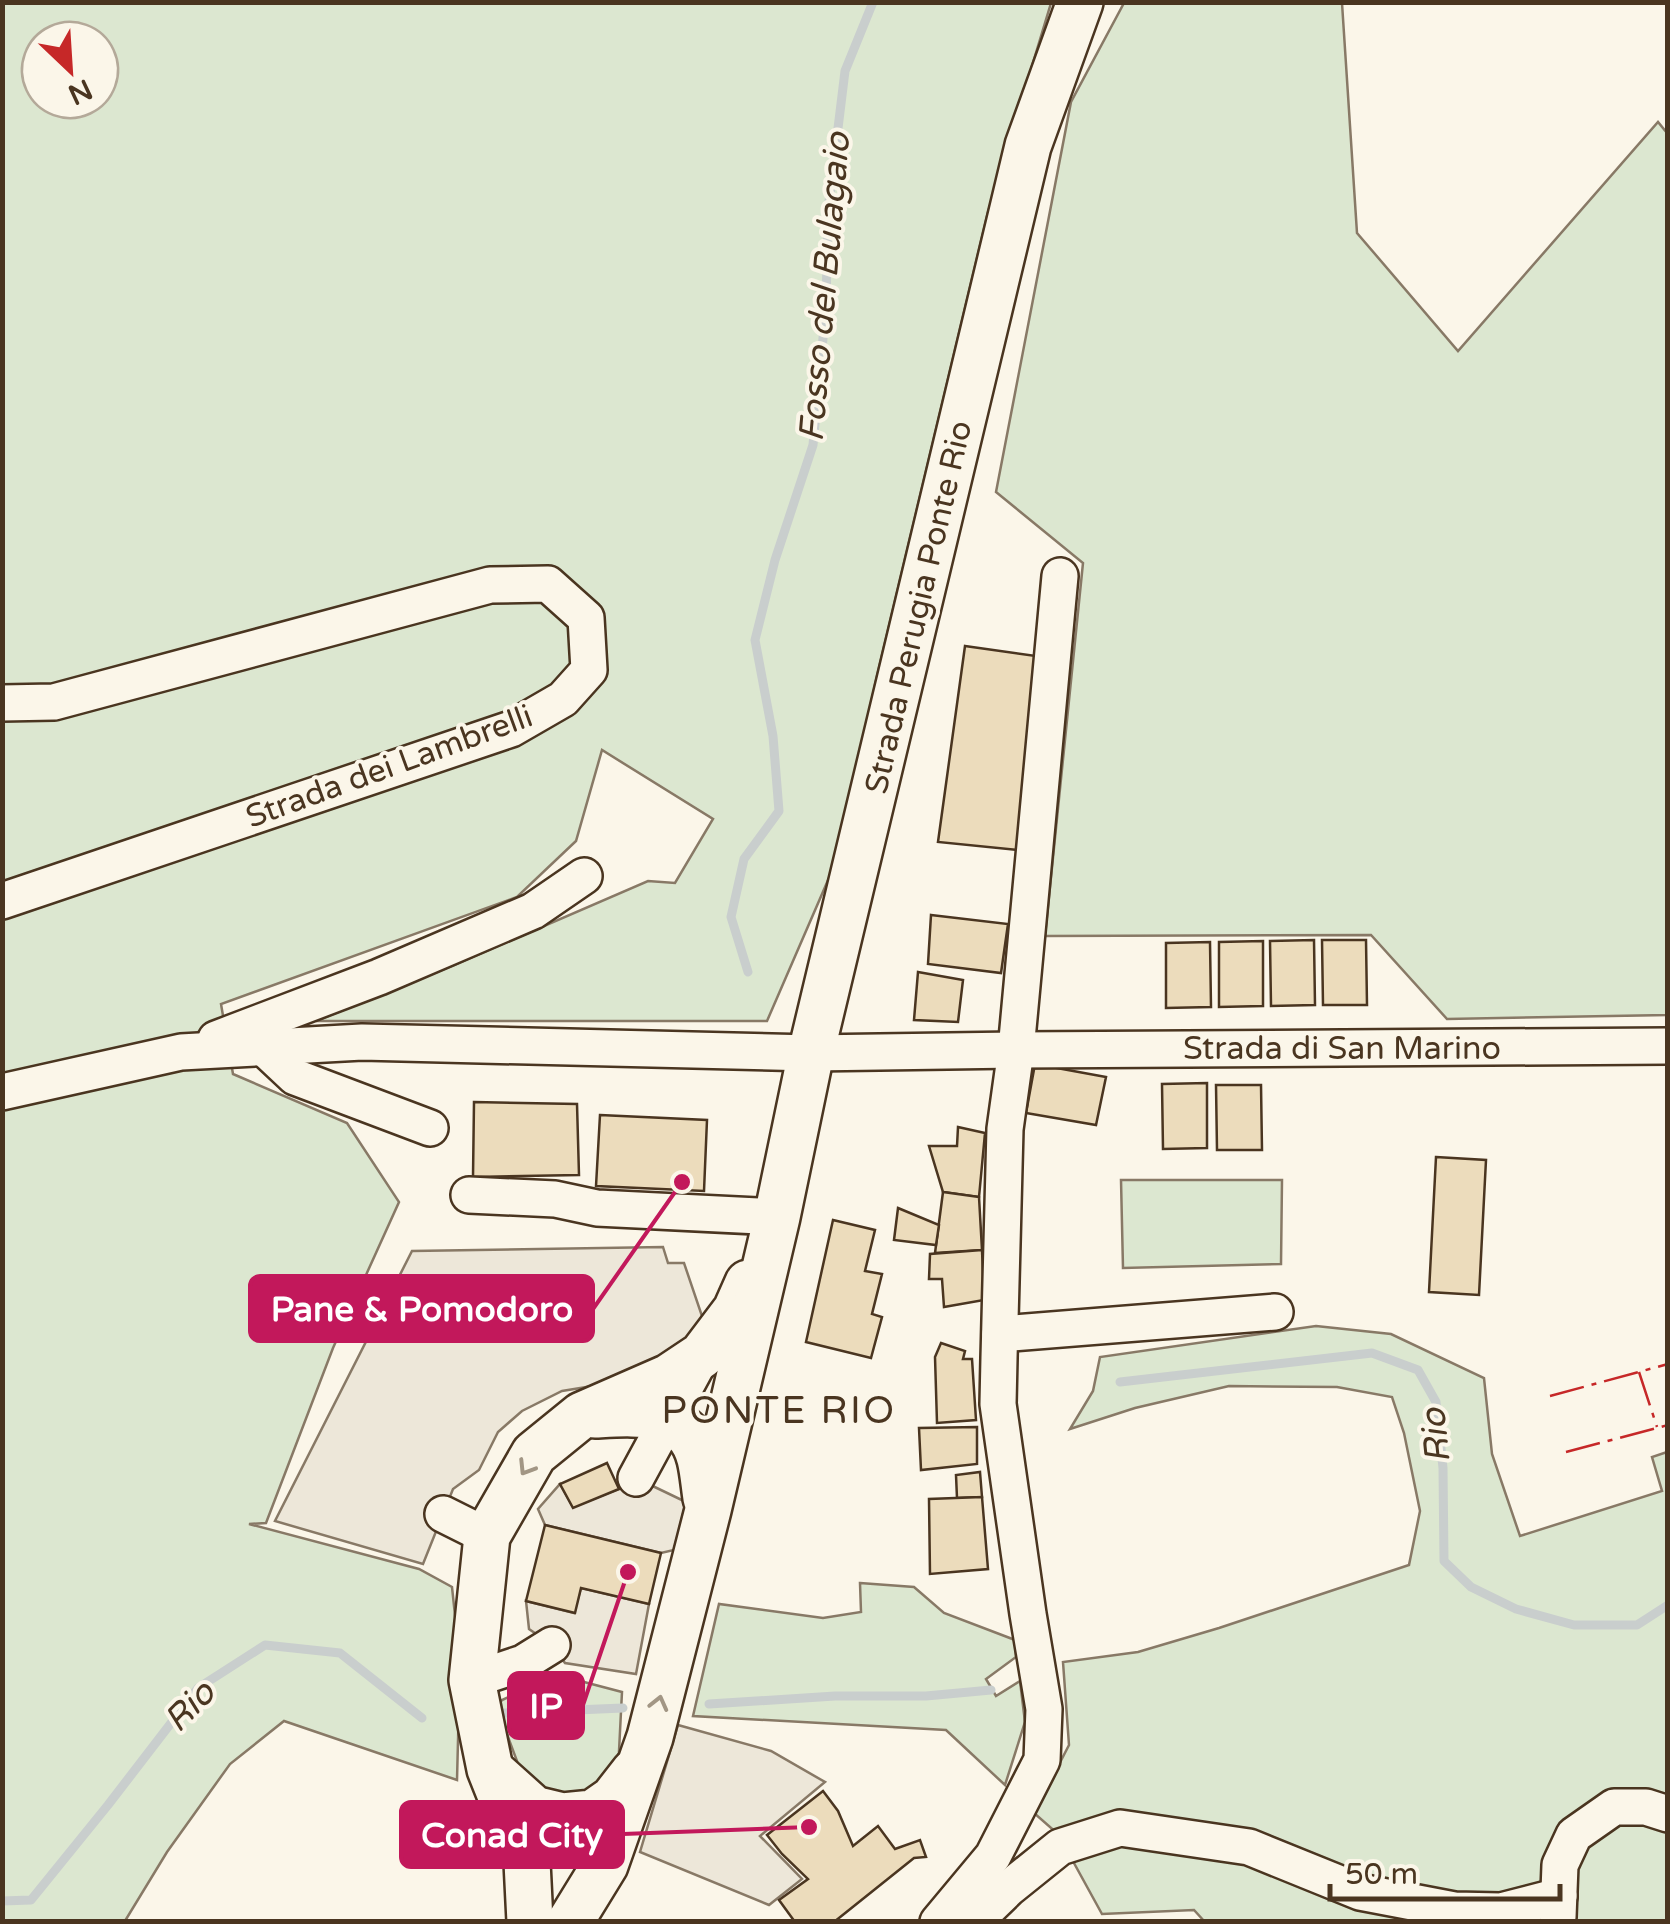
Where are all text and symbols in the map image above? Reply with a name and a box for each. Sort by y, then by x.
north arrow [20,20,120,120]
text: N [63,72,98,112]
water label: Fosso del Bulagaio [791,129,860,443]
street label: Strada Perugia Ponte Rio [858,417,980,797]
street label: Strada dei Lambrelli [241,697,538,836]
street label: Strada di San Marino [1183,1030,1501,1068]
callout: Pane & Pomodoro [250,1276,593,1341]
text: Pane & Pomodoro [271,1289,573,1331]
district label: PONTE RIO [661,1388,897,1434]
water label: Rio [1412,1405,1460,1465]
one-way arrow [519,1458,538,1476]
water label: Rio [156,1671,225,1741]
callout: IP [509,1673,583,1738]
text: IP [529,1686,563,1728]
one-way arrow [647,1695,668,1712]
callout: Conad City [401,1802,623,1867]
text: Conad City [421,1815,603,1857]
scale bar [1330,1839,1560,1901]
text: 50 m [1345,1856,1418,1893]

